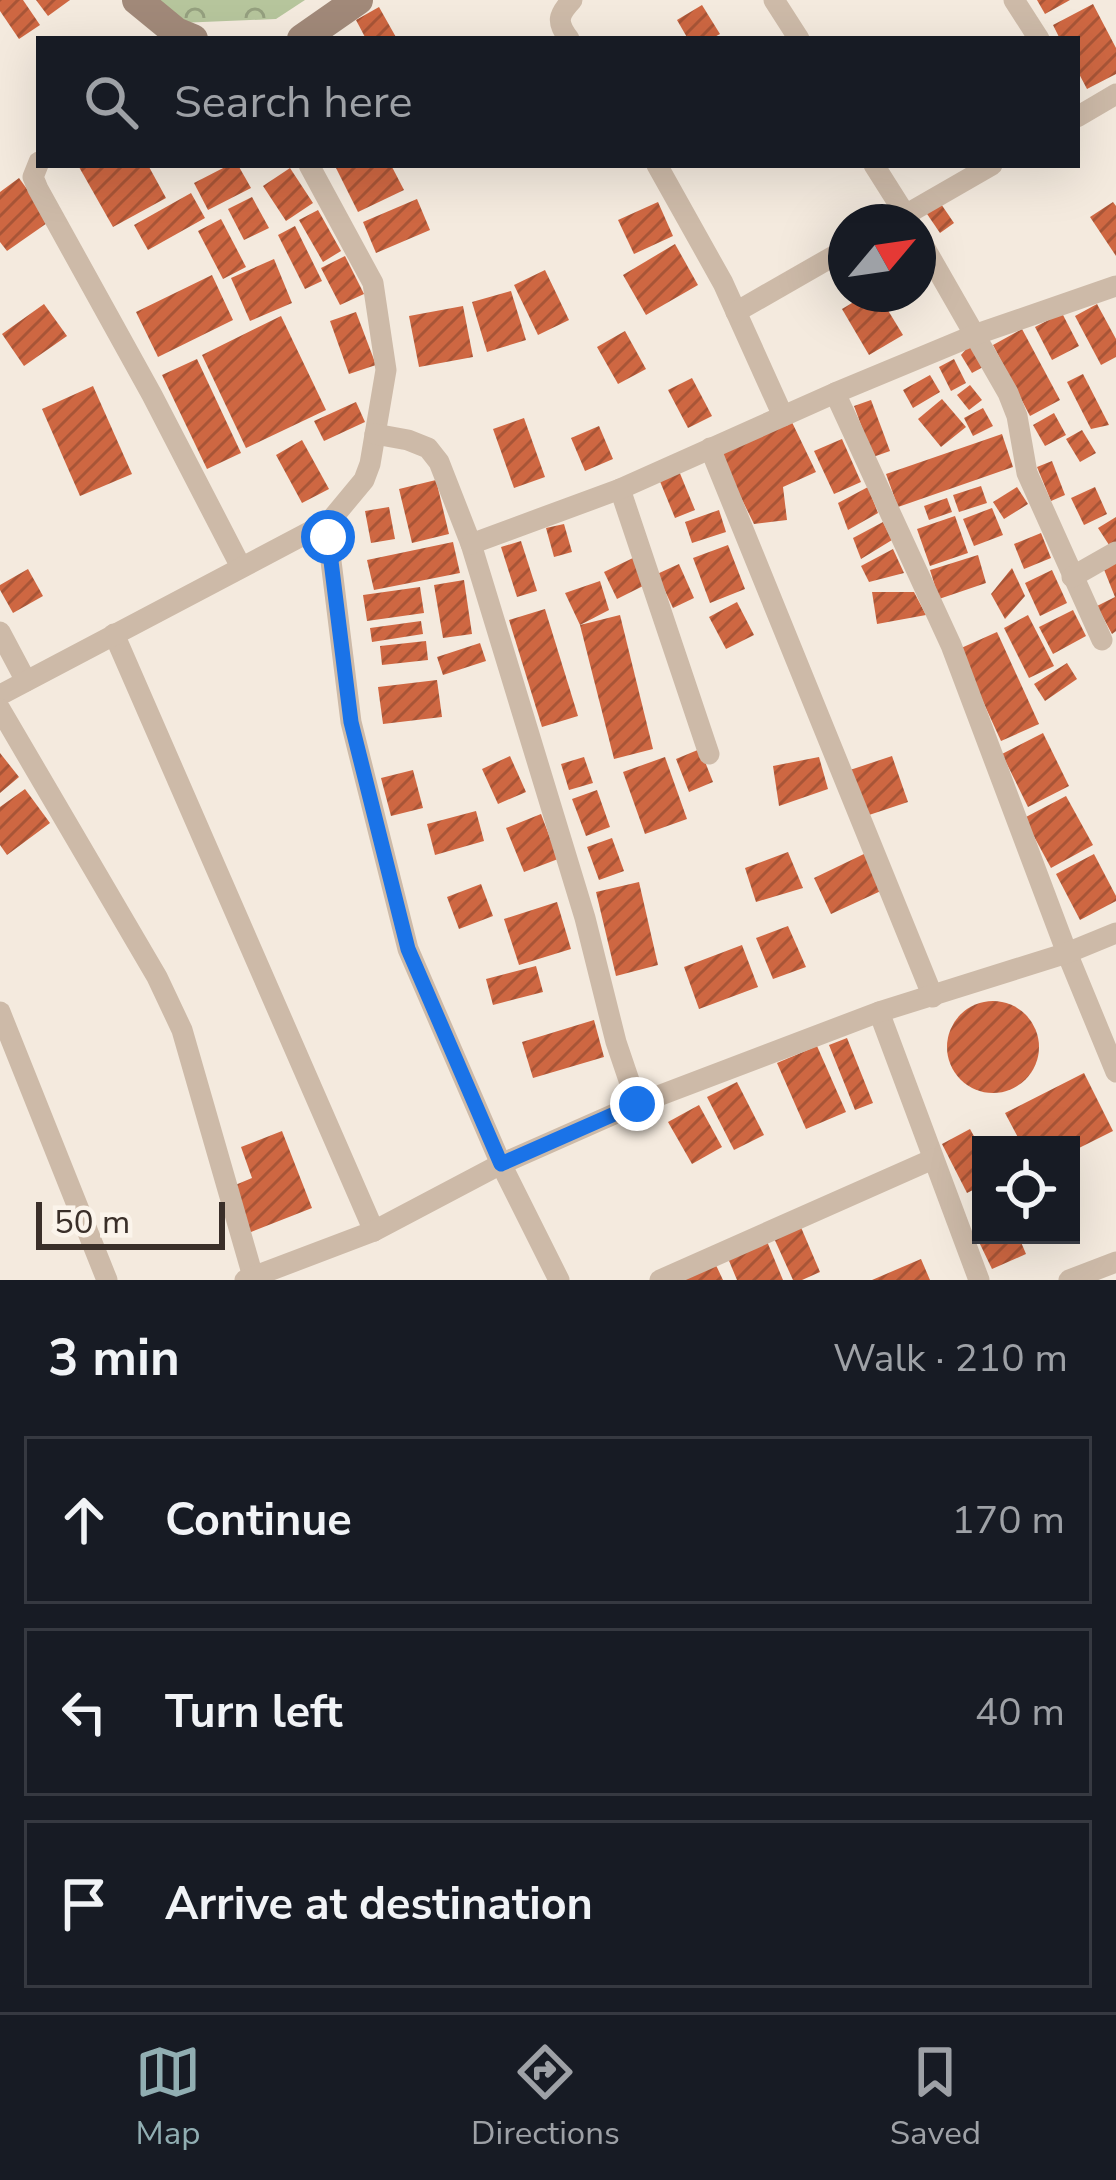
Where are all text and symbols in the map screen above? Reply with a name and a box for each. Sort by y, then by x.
search box [36,36,1080,168]
icon: search [78,69,144,135]
text: Search here [174,72,413,133]
north arrow [828,204,936,312]
route start [301,510,355,564]
route end [610,1077,664,1131]
map controls [972,1136,1080,1244]
button: locate [972,1136,1080,1244]
scale bar [36,1196,225,1249]
text: 50 m [54,1200,130,1245]
text: 3 min [48,1323,180,1393]
text: Walk · 210 m [833,1332,1068,1385]
icon: ahead [51,1487,117,1553]
text: Continue [165,1490,352,1551]
text: 170 m [951,1494,1065,1547]
icon: left [51,1679,117,1745]
text: Turn left [165,1682,343,1743]
text: 40 m [975,1686,1065,1739]
icon: arrive [51,1871,117,1937]
text: Arrive at destination [165,1874,593,1935]
tab: Map [135,2039,201,2156]
tab: Directions [471,2039,620,2156]
tab: Saved [890,2039,981,2156]

